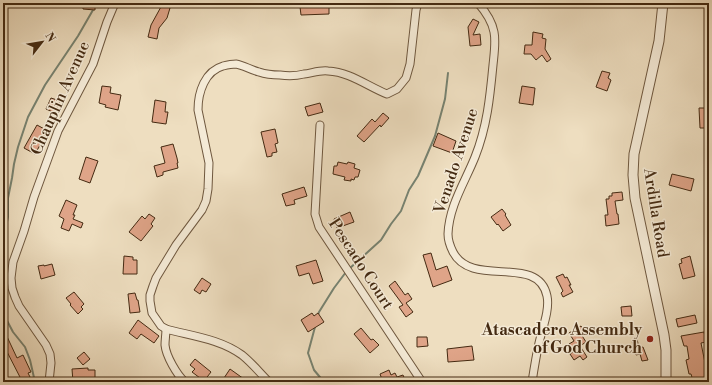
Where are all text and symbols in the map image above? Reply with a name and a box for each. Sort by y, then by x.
north arrow [22,22,62,62]
text: N [41,30,58,45]
street label: Chauplin Avenue [26,38,94,158]
street label: Venado Avenue [429,106,482,217]
street label: Ardilla Road [639,166,673,259]
street label: Pescado Court [324,215,398,314]
place label: Atascadero Assembly of God Church [481,320,643,358]
marker: Atascadero Assembly of God Church [645,334,655,344]

